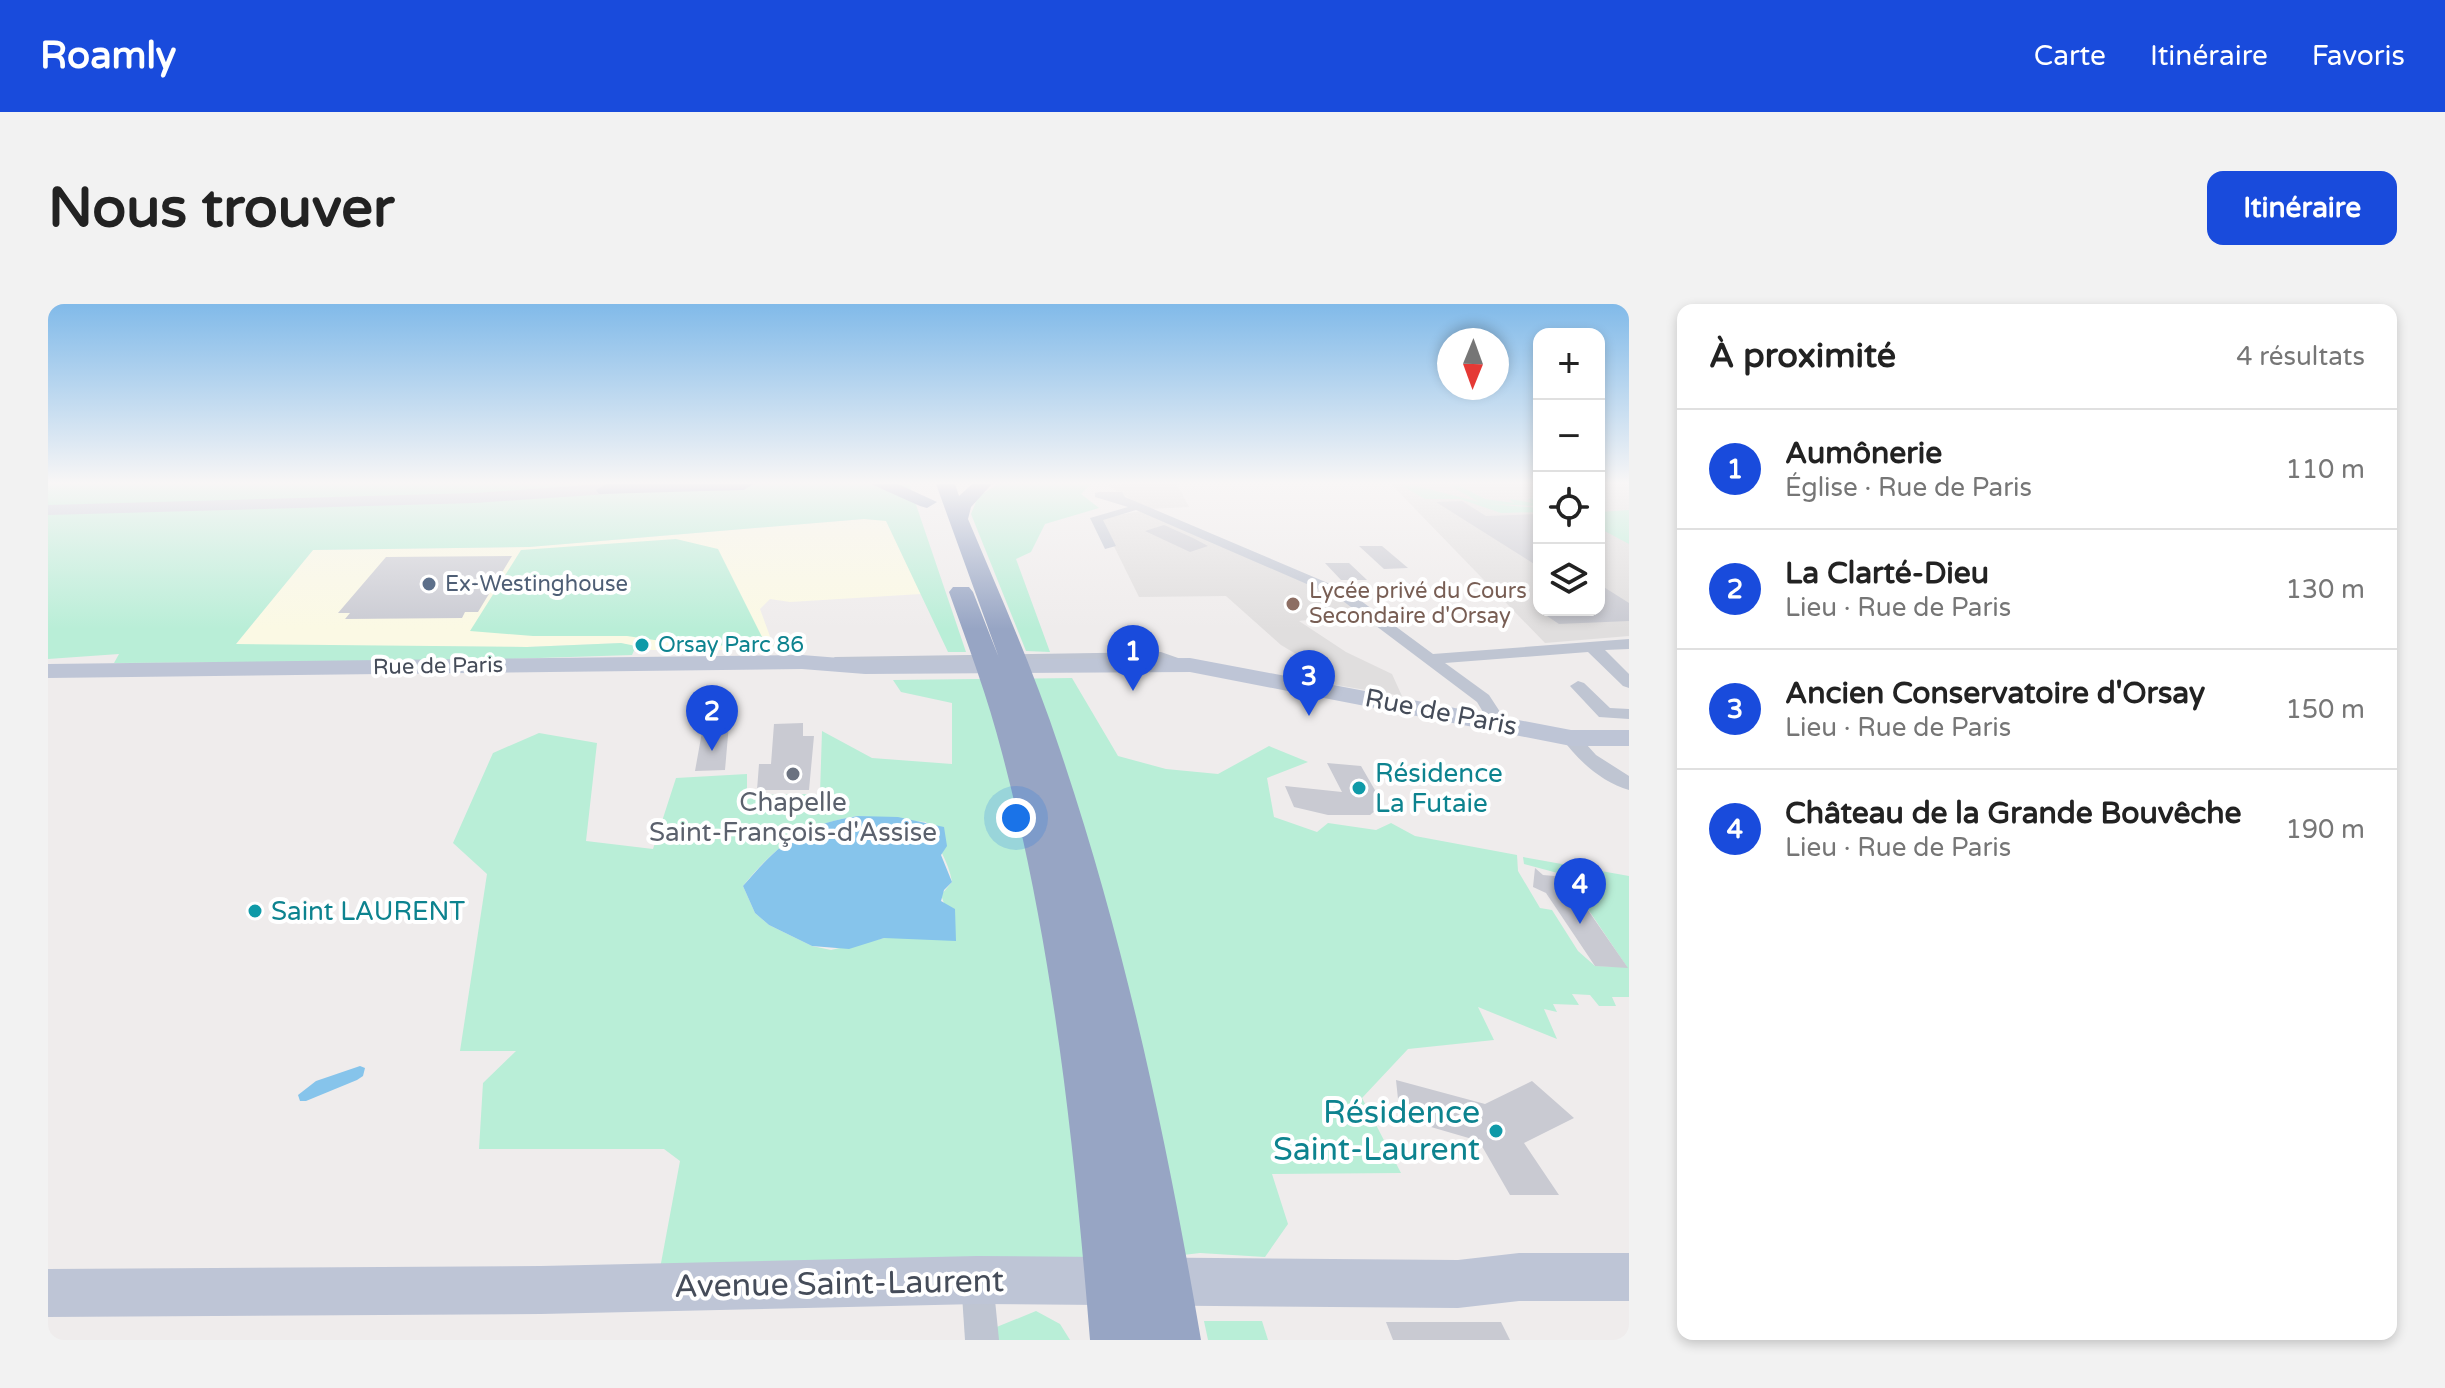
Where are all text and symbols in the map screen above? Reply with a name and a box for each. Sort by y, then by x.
text: Roamly [40,33,176,79]
text: Carte [2034,39,2106,73]
text: Itinéraire [2150,39,2268,73]
text: Favoris [2312,39,2405,73]
button: Itinéraire [2207,171,2397,245]
text: Nous trouver [48,175,394,242]
north arrow [1437,328,1509,400]
map controls [1533,328,1605,616]
button: + [1533,328,1605,400]
text: À proximité [1709,336,1896,377]
text: 4 résultats [2236,341,2365,372]
button: − [1533,400,1605,472]
text: Aumônerie [1785,435,1942,472]
text: 1 [1727,454,1743,485]
text: 110 m [2285,454,2365,485]
button: locate [1533,472,1605,544]
text: Église · Rue de Paris [1785,472,2032,503]
button: layers [1533,544,1605,616]
text: La Clarté-Dieu [1785,555,1989,592]
place label: Ex-Westinghouse [445,571,628,597]
text: 2 [1727,574,1743,605]
text: 130 m [2285,574,2365,605]
marker: Ex-Westinghouse [420,575,438,593]
place label: Lycée privé du Cours Secondaire d'Orsay [1309,578,1527,629]
text: Lieu · Rue de Paris [1785,592,2011,623]
marker: Lycée privé du Cours Secondaire d'Orsay [1284,595,1302,613]
pin: 1 [1107,625,1159,691]
place label: Orsay Parc 86 [658,632,804,658]
marker: Orsay Parc 86 [633,636,651,654]
pin: 3 [1283,650,1335,716]
street label: Rue de Paris [373,652,503,680]
text: Ancien Conservatoire d'Orsay [1785,675,2205,712]
street label: Rue de Paris [1362,682,1520,742]
pin: 2 [686,685,738,751]
text: 3 [1727,694,1743,725]
text: 150 m [2285,694,2365,725]
text: Lieu · Rue de Paris [1785,712,2011,743]
place label: Résidence La Futaie [1375,758,1503,819]
marker: Chapelle Saint-François-d'Assise [784,765,802,783]
marker: Résidence La Futaie [1350,779,1368,797]
place label: Chapelle Saint-François-d'Assise [649,787,937,848]
text: Château de la Grande Bouvêche [1785,795,2242,832]
your location [996,798,1036,838]
text: 4 [1727,814,1743,845]
text: 190 m [2285,814,2365,845]
text: Lieu · Rue de Paris [1785,832,2011,863]
pin: 4 [1554,858,1606,924]
place label: Saint LAURENT [271,896,465,927]
marker: Saint LAURENT [246,902,264,920]
place label: Résidence Saint-Laurent [1273,1094,1480,1169]
marker: Résidence Saint-Laurent [1487,1122,1505,1140]
street label: Avenue Saint-Laurent [674,1262,1004,1306]

